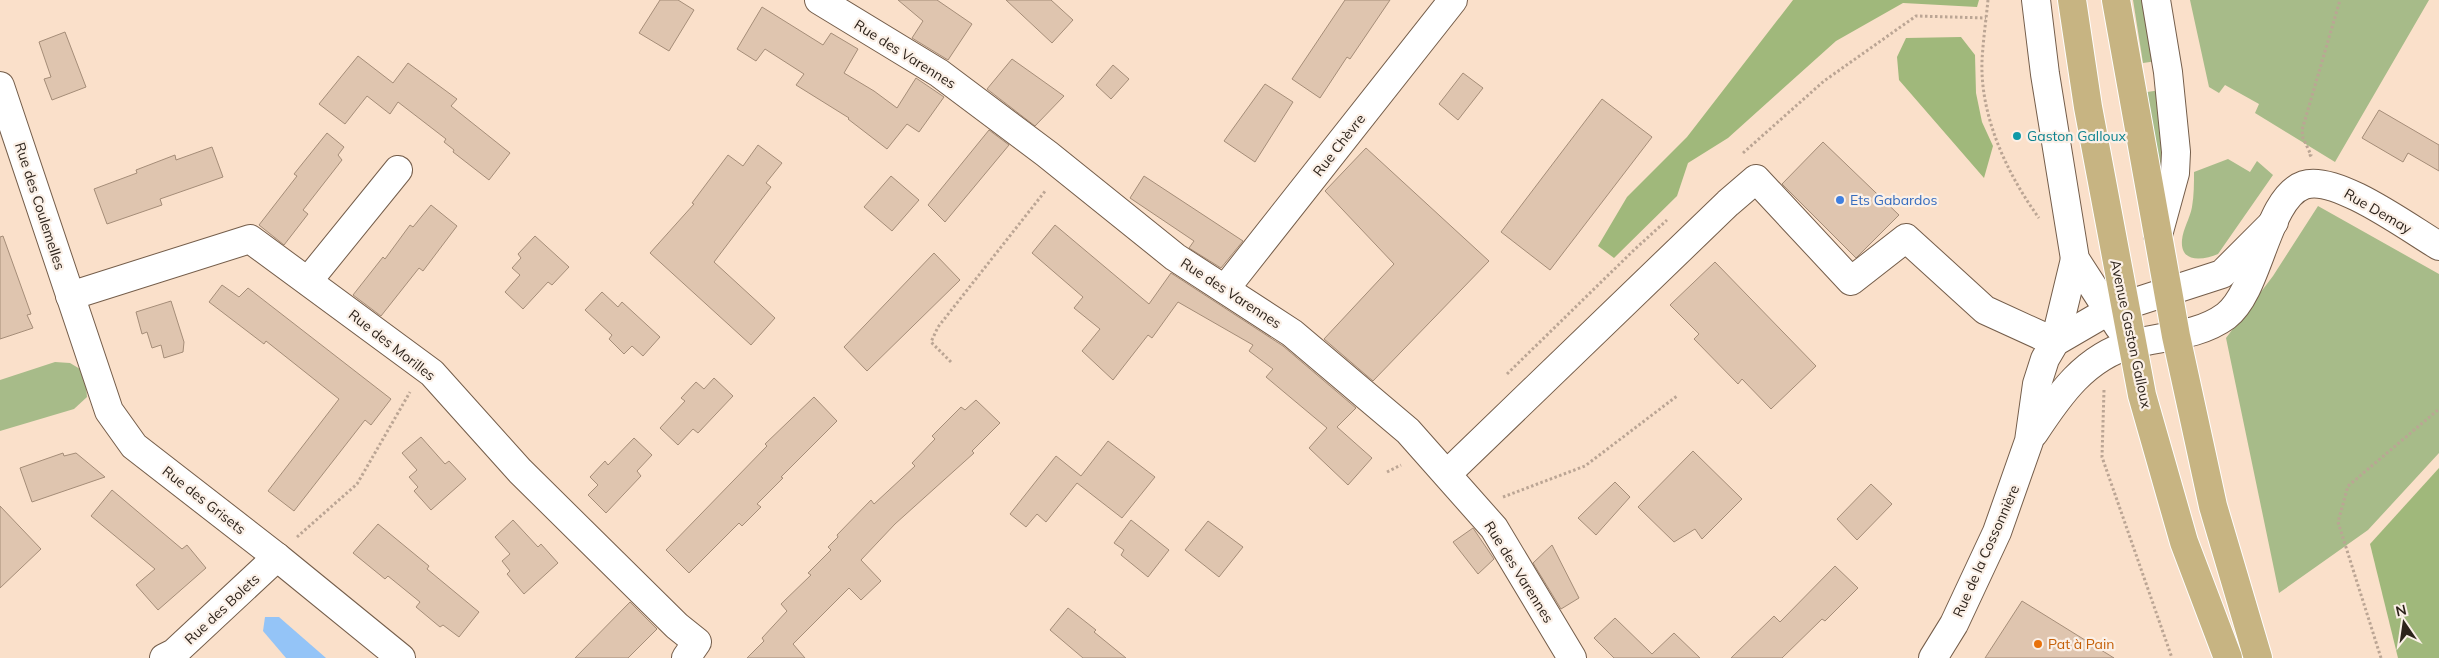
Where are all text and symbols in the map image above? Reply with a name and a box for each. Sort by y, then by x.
street label: Rue des Varennes [851,15,959,93]
street label: Rue Chèvre [1309,110,1369,180]
place label: Gaston Galloux [2027,127,2127,145]
marker: Gaston Galloux [2011,130,2023,142]
street label: Rue des Coulemelles [11,140,69,272]
street label: Rue Demay [2341,184,2416,238]
place label: Ets Gabardos [1850,191,1937,209]
marker: Ets Gabardos [1834,194,1846,206]
street label: Rue des Varennes [1177,254,1285,332]
street label: Avenue Gaston Galloux [2106,258,2156,410]
street label: Rue des Morilles [345,305,439,385]
street label: Rue des Grisets [159,462,249,538]
street label: Rue de la Cossonnière [1949,482,2023,620]
street label: Rue des Varennes [1480,518,1558,626]
street label: Rue des Bolets [181,570,263,648]
north arrow [2379,598,2429,648]
text: N [2394,600,2408,620]
place label: Pat à Pain [2048,635,2115,653]
marker: Pat à Pain [2032,638,2044,650]

